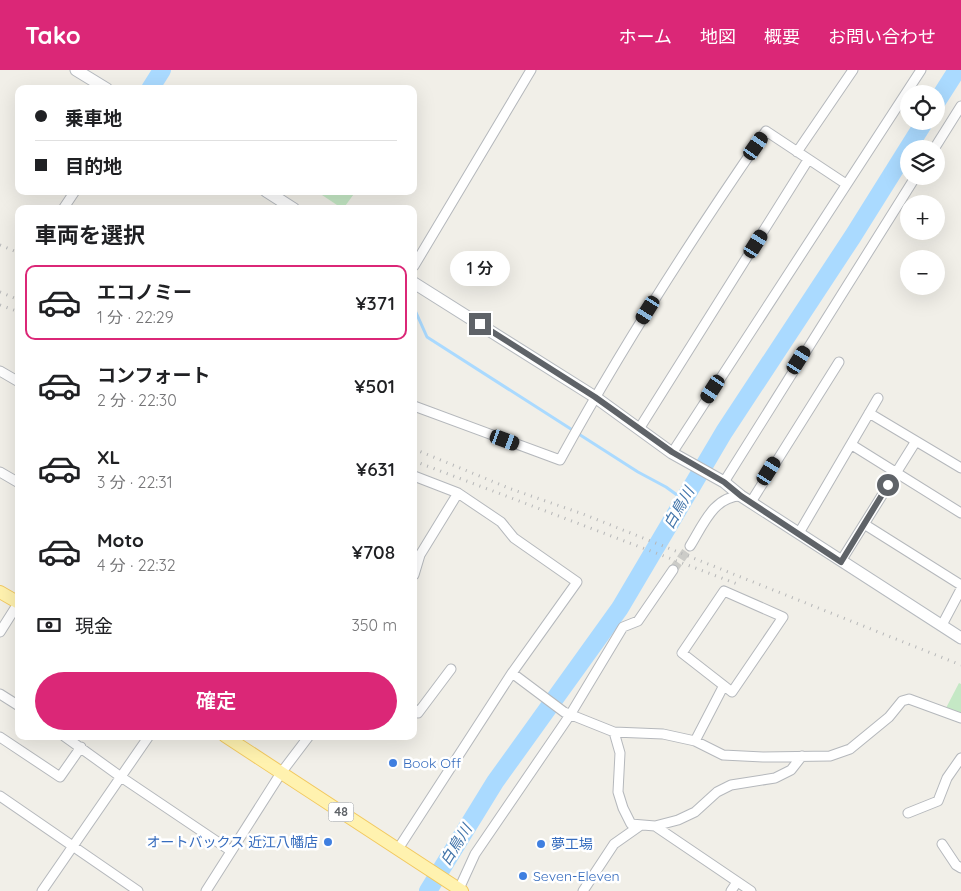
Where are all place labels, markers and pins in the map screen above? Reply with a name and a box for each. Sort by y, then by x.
place label: Book Off [403,754,461,772]
marker: Book Off [387,757,399,769]
place label: オートバックス 近江八幡店 [147,833,318,851]
place label: 夢工場 [551,835,593,853]
marker: オートバックス 近江八幡店 [322,836,334,848]
marker: 夢工場 [535,838,547,850]
place label: Seven-Eleven [533,867,620,885]
marker: Seven-Eleven [517,870,529,882]

